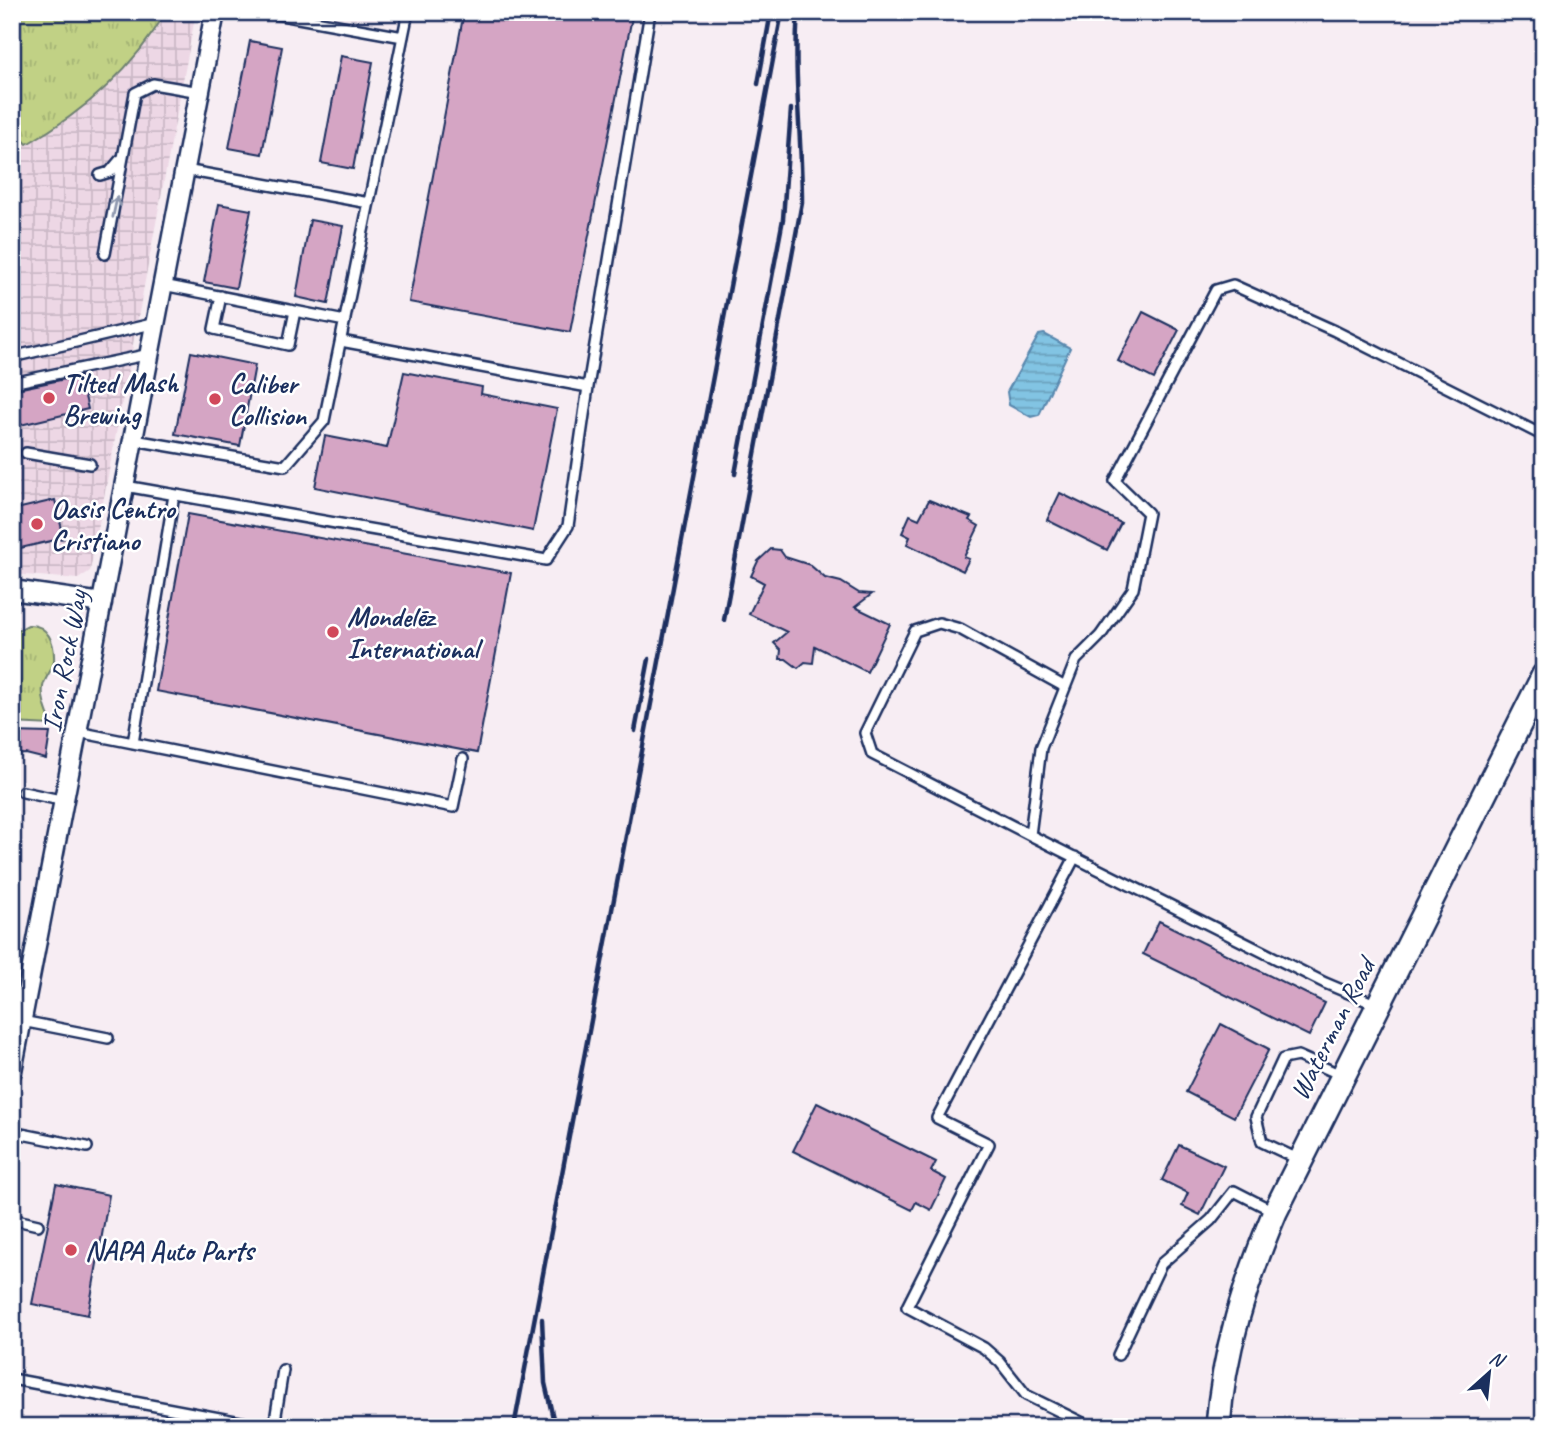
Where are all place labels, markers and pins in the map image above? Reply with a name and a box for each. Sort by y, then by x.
place label: Tilted Mash Brewing [63,365,179,432]
place label: Caliber Collision [229,366,307,433]
marker: Tilted Mash Brewing [41,390,57,406]
marker: Caliber Collision [207,391,223,407]
place label: Oasis Centro Cristiano [51,491,176,558]
marker: Oasis Centro Cristiano [29,516,45,532]
place label: Mondelēz International [347,599,484,666]
marker: Mondelēz International [325,624,341,640]
place label: NAPA Auto Parts [85,1233,257,1268]
marker: NAPA Auto Parts [63,1242,79,1258]

